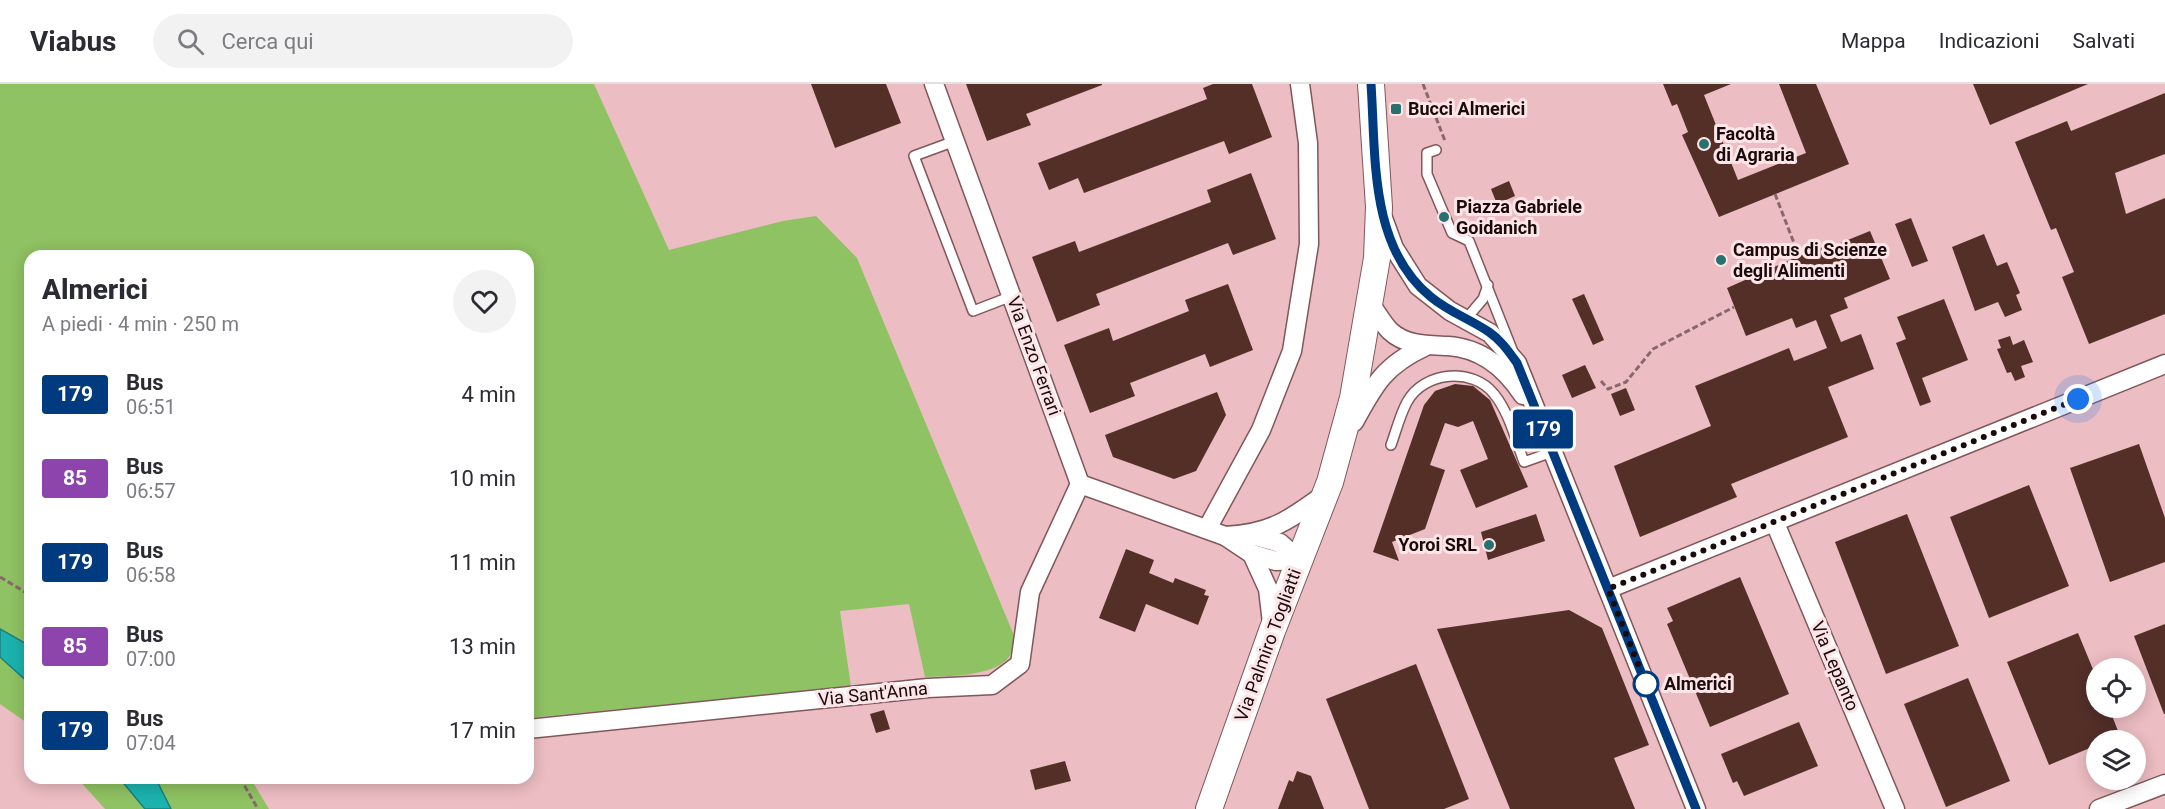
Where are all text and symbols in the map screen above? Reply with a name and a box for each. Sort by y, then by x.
search box [153,14,573,68]
text: Viabus [30,25,117,58]
icon: search [174,25,207,58]
text: Cerca qui [222,29,314,54]
text: Mappa [1841,29,1906,53]
text: Indicazioni [1939,29,2040,53]
text: Salvati [2073,29,2135,53]
place label: Bucci Almerici [1408,98,1525,119]
marker: Bucci Almerici [1389,102,1403,116]
place label: Facoltà di Agraria [1716,123,1795,165]
marker: Facoltà di Agraria [1697,137,1711,151]
place label: Piazza Gabriele Goidanich [1456,196,1582,238]
marker: Piazza Gabriele Goidanich [1437,210,1451,224]
place label: Campus di Scienze degli Alimenti [1733,239,1887,281]
marker: Campus di Scienze degli Alimenti [1714,253,1728,267]
button: heart [453,270,516,333]
text: Almerici [42,273,148,306]
street label: Via Enzo Ferrari [1003,293,1066,418]
text: A piedi · 4 min · 250 m [42,312,239,336]
text: Bus [126,370,164,395]
text: 179 [57,382,93,406]
text: 4 min [461,382,516,407]
your location [2063,384,2093,414]
text: 06:51 [126,395,176,419]
line badge: 179 [1508,410,1578,448]
text: 179 [1525,417,1561,441]
text: Bus [126,454,164,479]
text: 85 [63,466,87,490]
text: 10 min [449,466,516,491]
text: 06:57 [126,479,176,503]
place label: Yoroi SRL [1398,534,1477,555]
text: Bus [126,538,164,563]
marker: Yoroi SRL [1482,538,1496,552]
text: 179 [57,550,93,574]
text: 11 min [449,550,516,575]
text: 06:58 [126,563,176,587]
street label: Via Palmiro Togliatti [1230,566,1305,724]
street label: Via Lepanto [1807,618,1864,714]
text: Bus [126,622,164,647]
text: 85 [63,634,87,658]
text: 13 min [449,634,516,659]
text: 07:00 [126,647,176,671]
map controls [2086,658,2146,790]
button: locate [2086,658,2146,718]
marker: Almerici [1633,671,1659,697]
place label: Almerici [1664,673,1732,694]
street label: Via Sant'Anna [817,677,929,710]
text: Bus [126,706,164,731]
text: 179 [57,718,93,742]
text: 17 min [449,718,516,743]
button: layers [2086,730,2146,790]
text: 07:04 [126,731,176,755]

